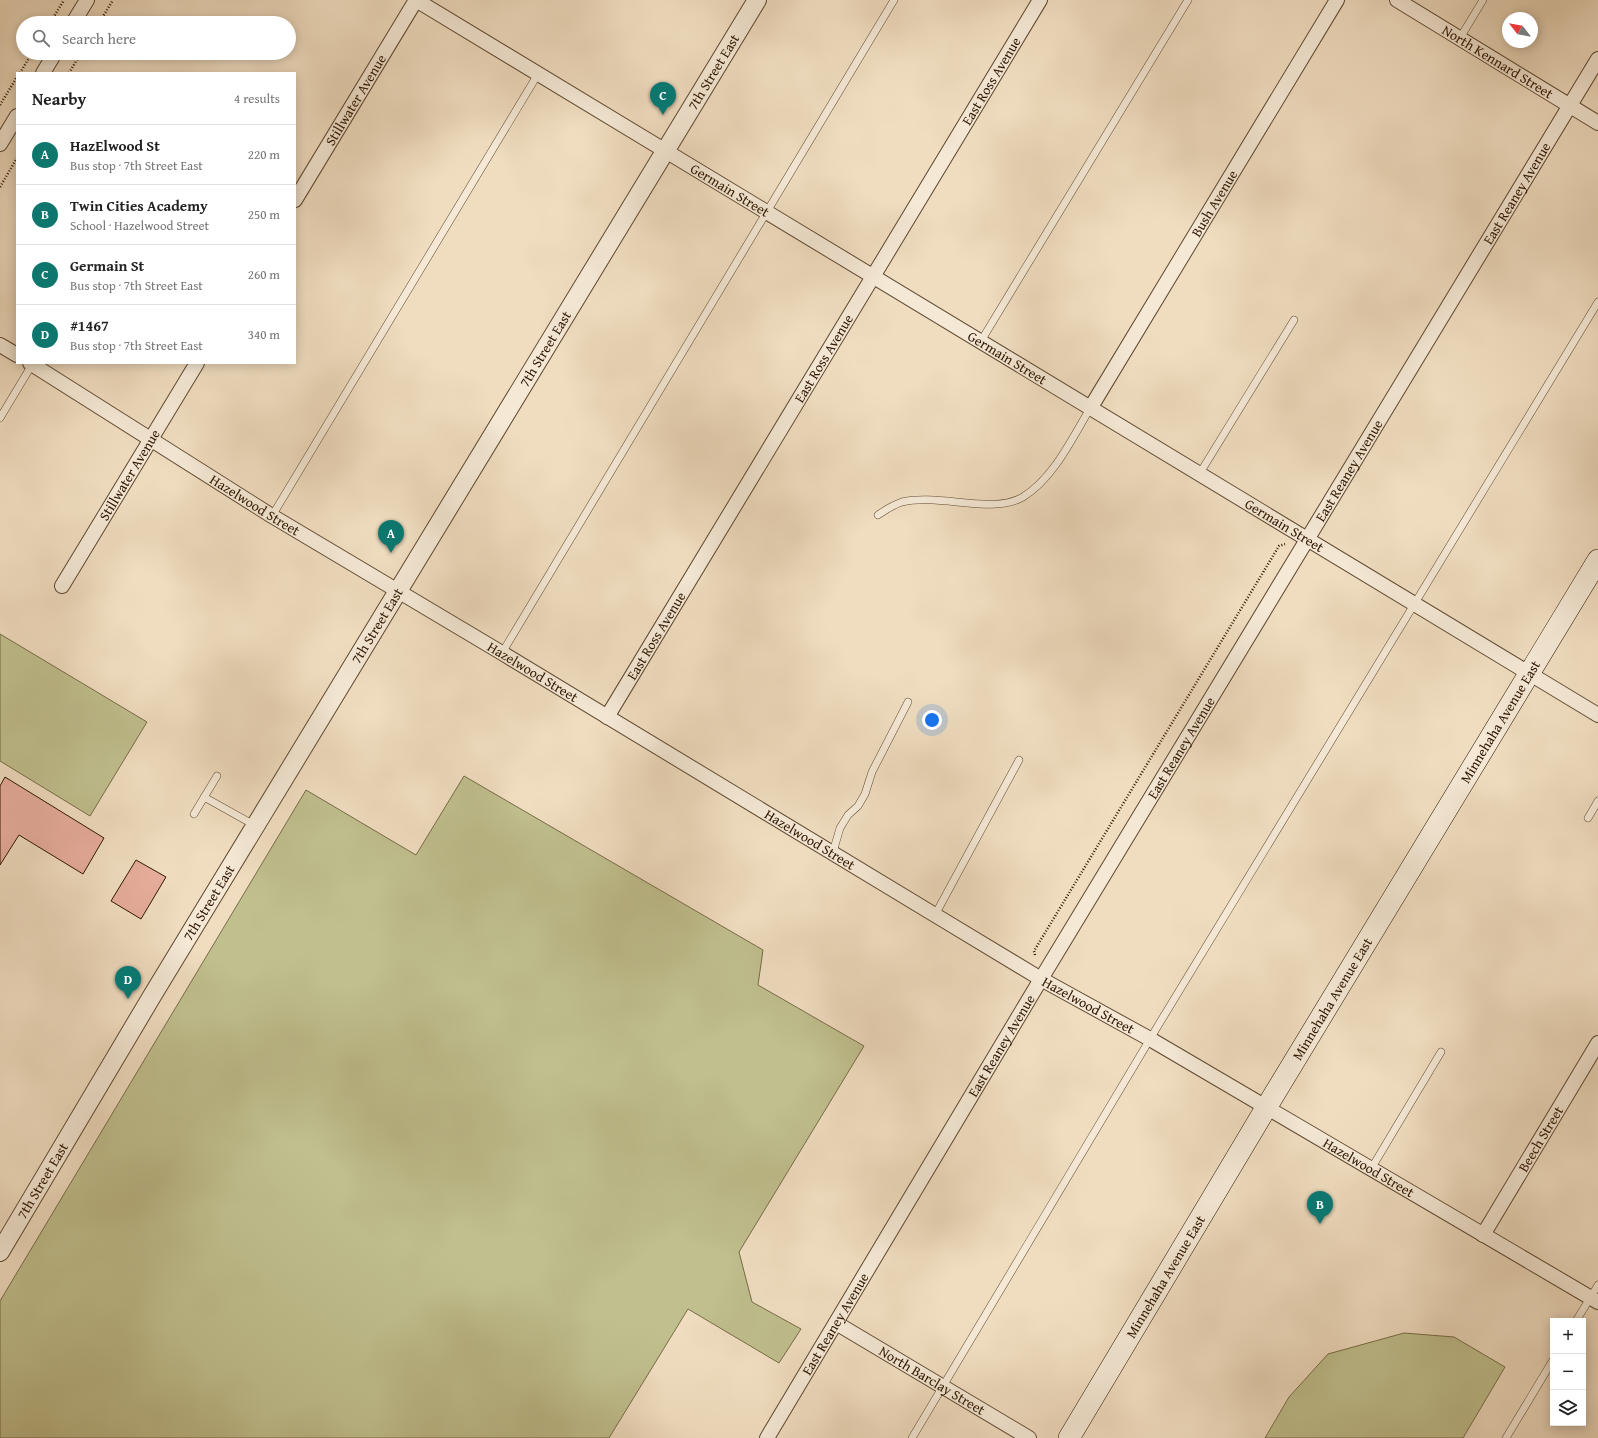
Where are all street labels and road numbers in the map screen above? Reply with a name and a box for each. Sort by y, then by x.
street label: North Kennard Street [1438,20,1557,103]
street label: 7th Street East [683,30,744,114]
street label: East Ross Avenue [957,33,1026,129]
street label: Stillwater Avenue [320,50,391,149]
street label: East Reaney Avenue [1478,138,1556,248]
street label: Germain Street [687,158,773,222]
street label: Bush Avenue [1186,166,1242,241]
street label: 7th Street East [514,307,576,390]
street label: East Ross Avenue [789,310,858,406]
street label: Germain Street [964,326,1051,389]
street label: East Reaney Avenue [1310,415,1388,525]
street label: Stillwater Avenue [94,425,165,524]
street label: Hazelwood Street [206,469,304,540]
street label: Germain Street [1241,494,1328,557]
street label: 7th Street East [346,584,408,667]
street label: East Ross Avenue [622,587,691,684]
street label: Hazelwood Street [484,637,582,707]
street label: Minnehaha Avenue East [1455,656,1545,787]
street label: East Reaney Avenue [1142,692,1220,803]
street label: Hazelwood Street [761,804,859,875]
street label: 7th Street East [178,861,239,944]
street label: Minnehaha Avenue East [1287,934,1377,1064]
street label: Hazelwood Street [1039,972,1138,1039]
street label: East Reaney Avenue [963,990,1040,1101]
street label: Beech Street [1513,1102,1568,1176]
street label: Hazelwood Street [1319,1133,1418,1202]
street label: 7th Street East [12,1139,73,1222]
street label: Minnehaha Avenue East [1121,1211,1210,1342]
street label: East Reaney Avenue [797,1268,874,1379]
street label: North Barclay Street [875,1341,989,1420]

